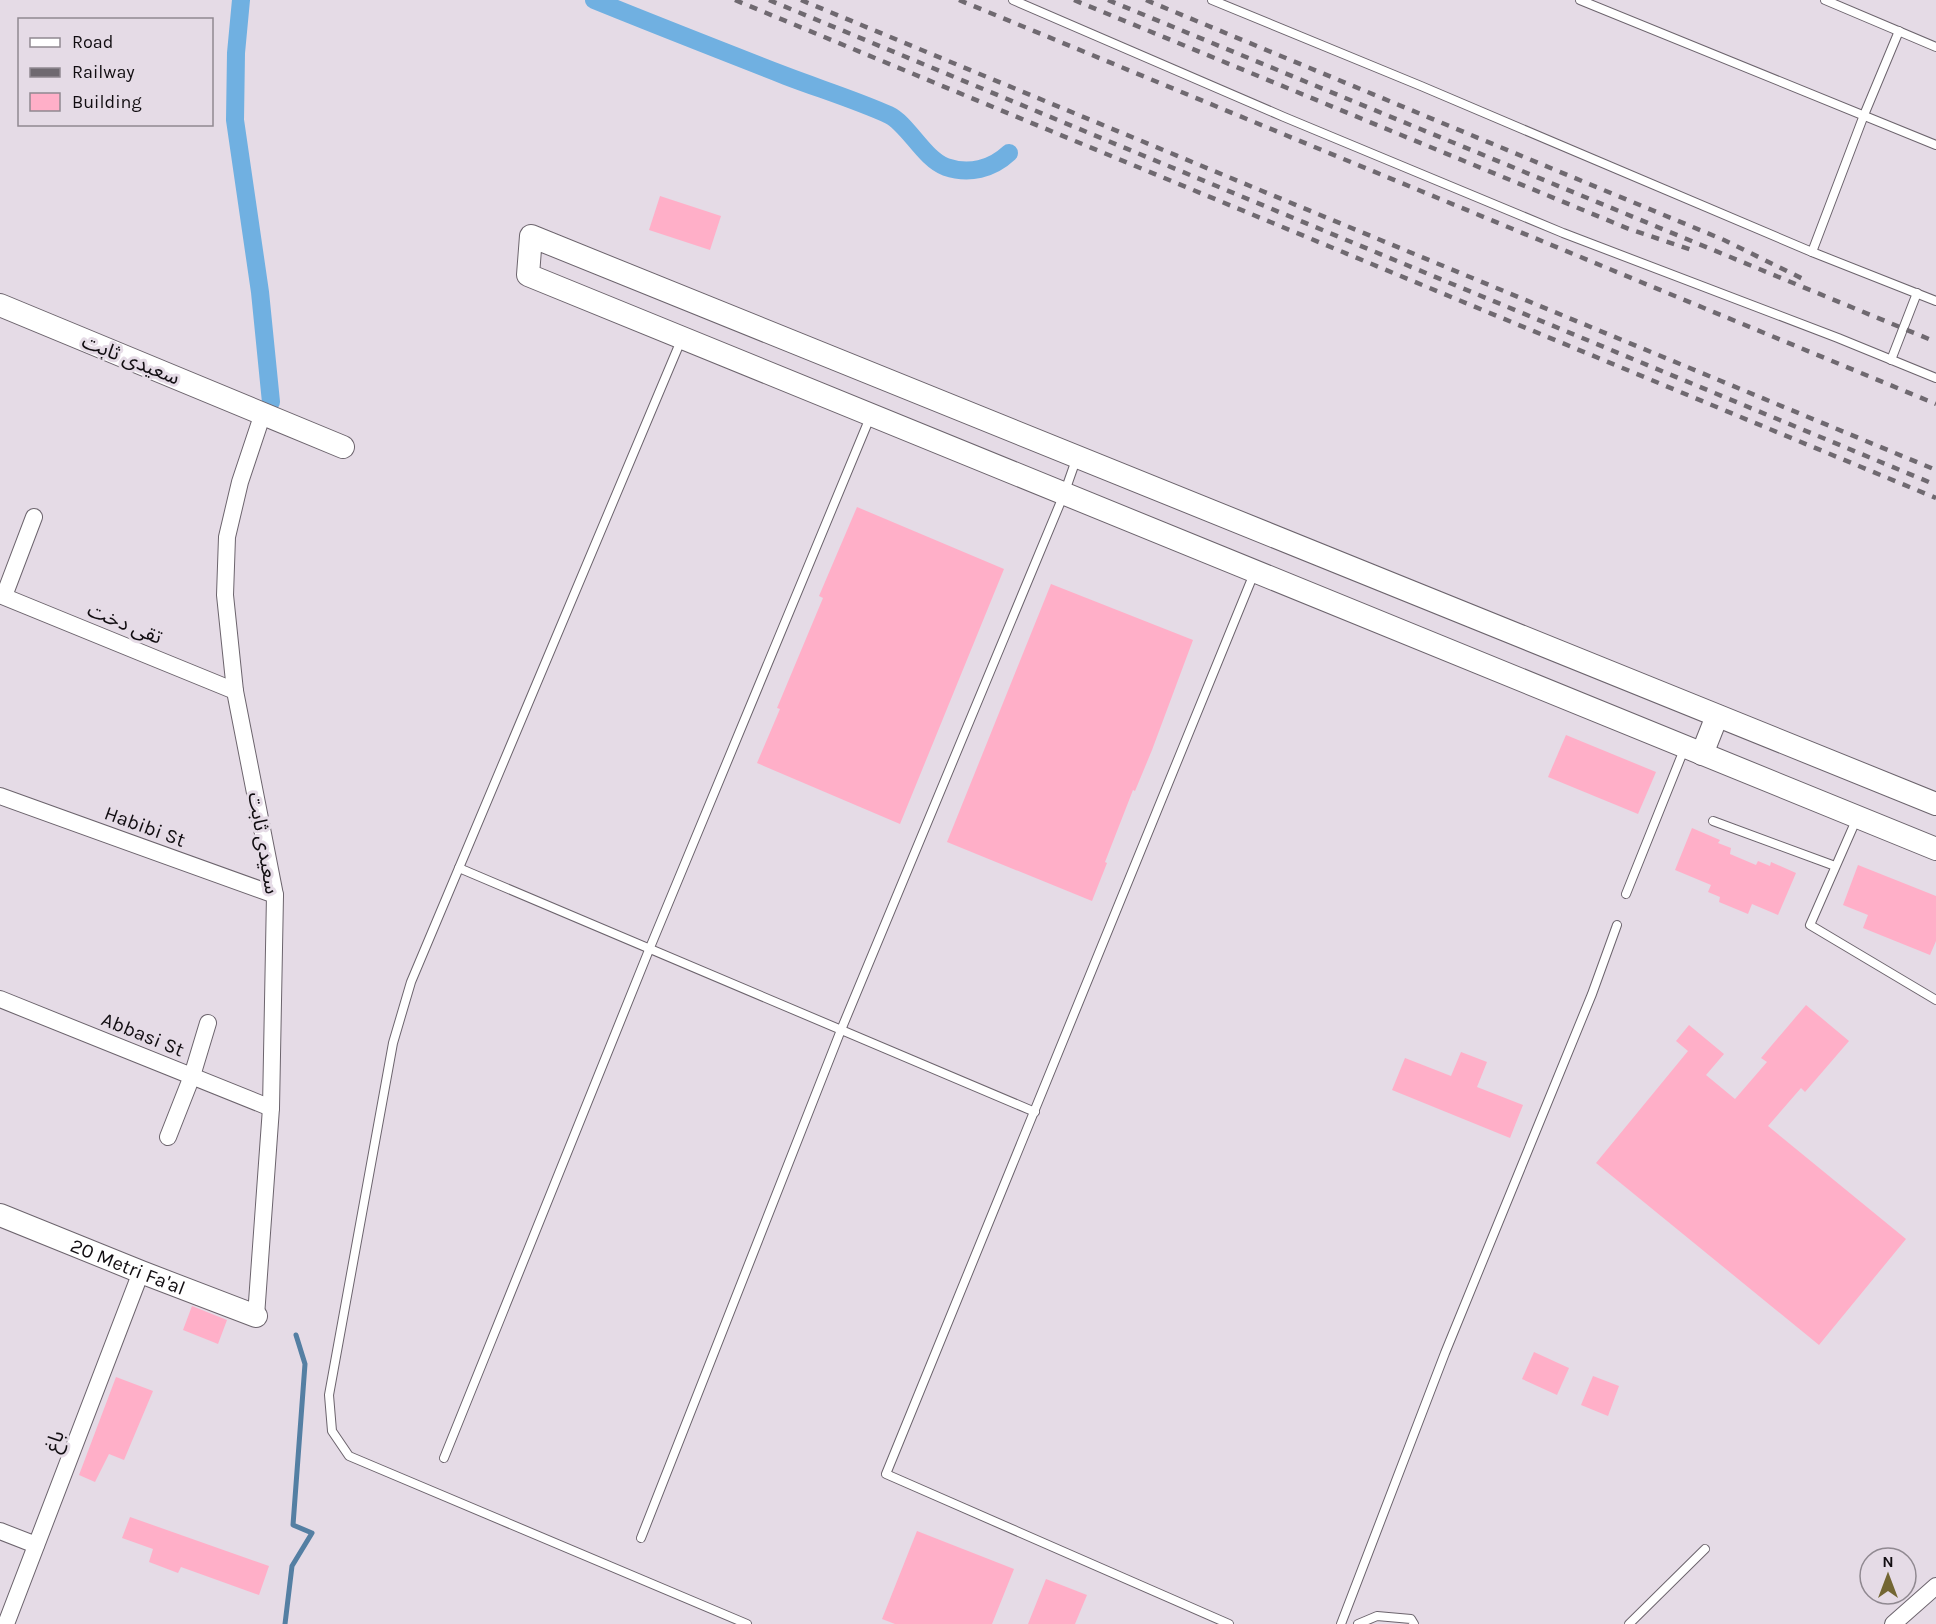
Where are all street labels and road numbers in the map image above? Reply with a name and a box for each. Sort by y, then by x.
street label: سعیدی ثابت [79,329,183,389]
street label: تقی دخت [84,598,166,649]
street label: سعیدی ثابت [243,790,284,896]
street label: Habibi St [101,801,189,852]
street label: Abbasi St [98,1007,188,1062]
street label: 20 Metri Fa'al [67,1234,188,1300]
street label: باغ [40,1427,72,1456]

